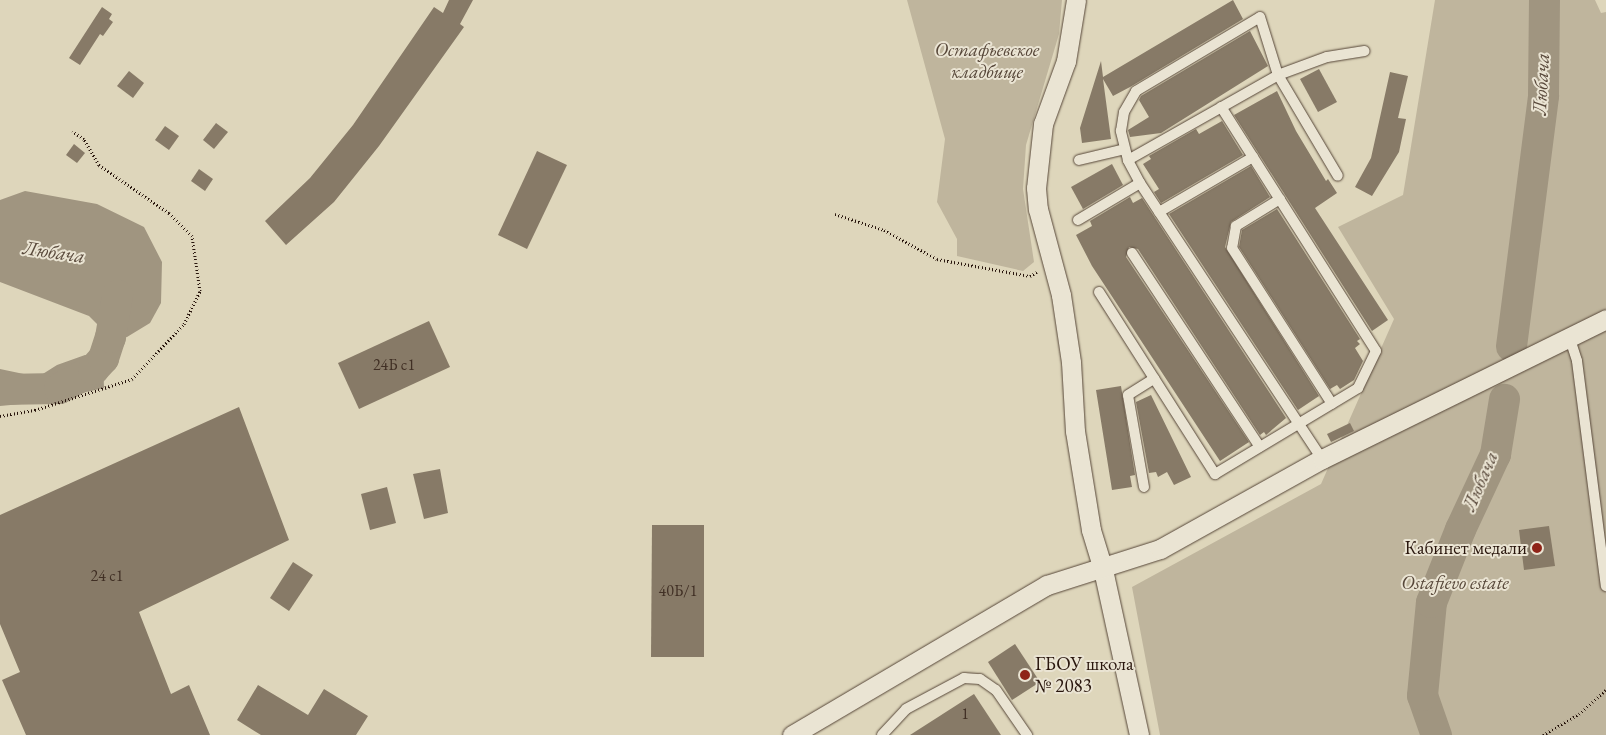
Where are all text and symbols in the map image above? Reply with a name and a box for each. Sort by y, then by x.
park label: Остафьевское кладбище [935,39,1039,83]
water label: Любача [1527,52,1555,116]
water label: Любача [22,236,86,268]
house number: 24Б с1 [373,355,415,375]
water label: Любача [1457,448,1503,514]
place label: Кабинет медали [1405,537,1527,559]
marker: Кабинет медали [1531,542,1543,554]
house number: 24 с1 [91,566,123,586]
park label: Ostafievo estate [1401,572,1509,594]
house number: 40Б/1 [659,581,697,601]
place label: ГБОУ школа № 2083 [1035,653,1134,697]
marker: ГБОУ школа № 2083 [1019,669,1031,681]
house number: 1 [961,704,969,724]

